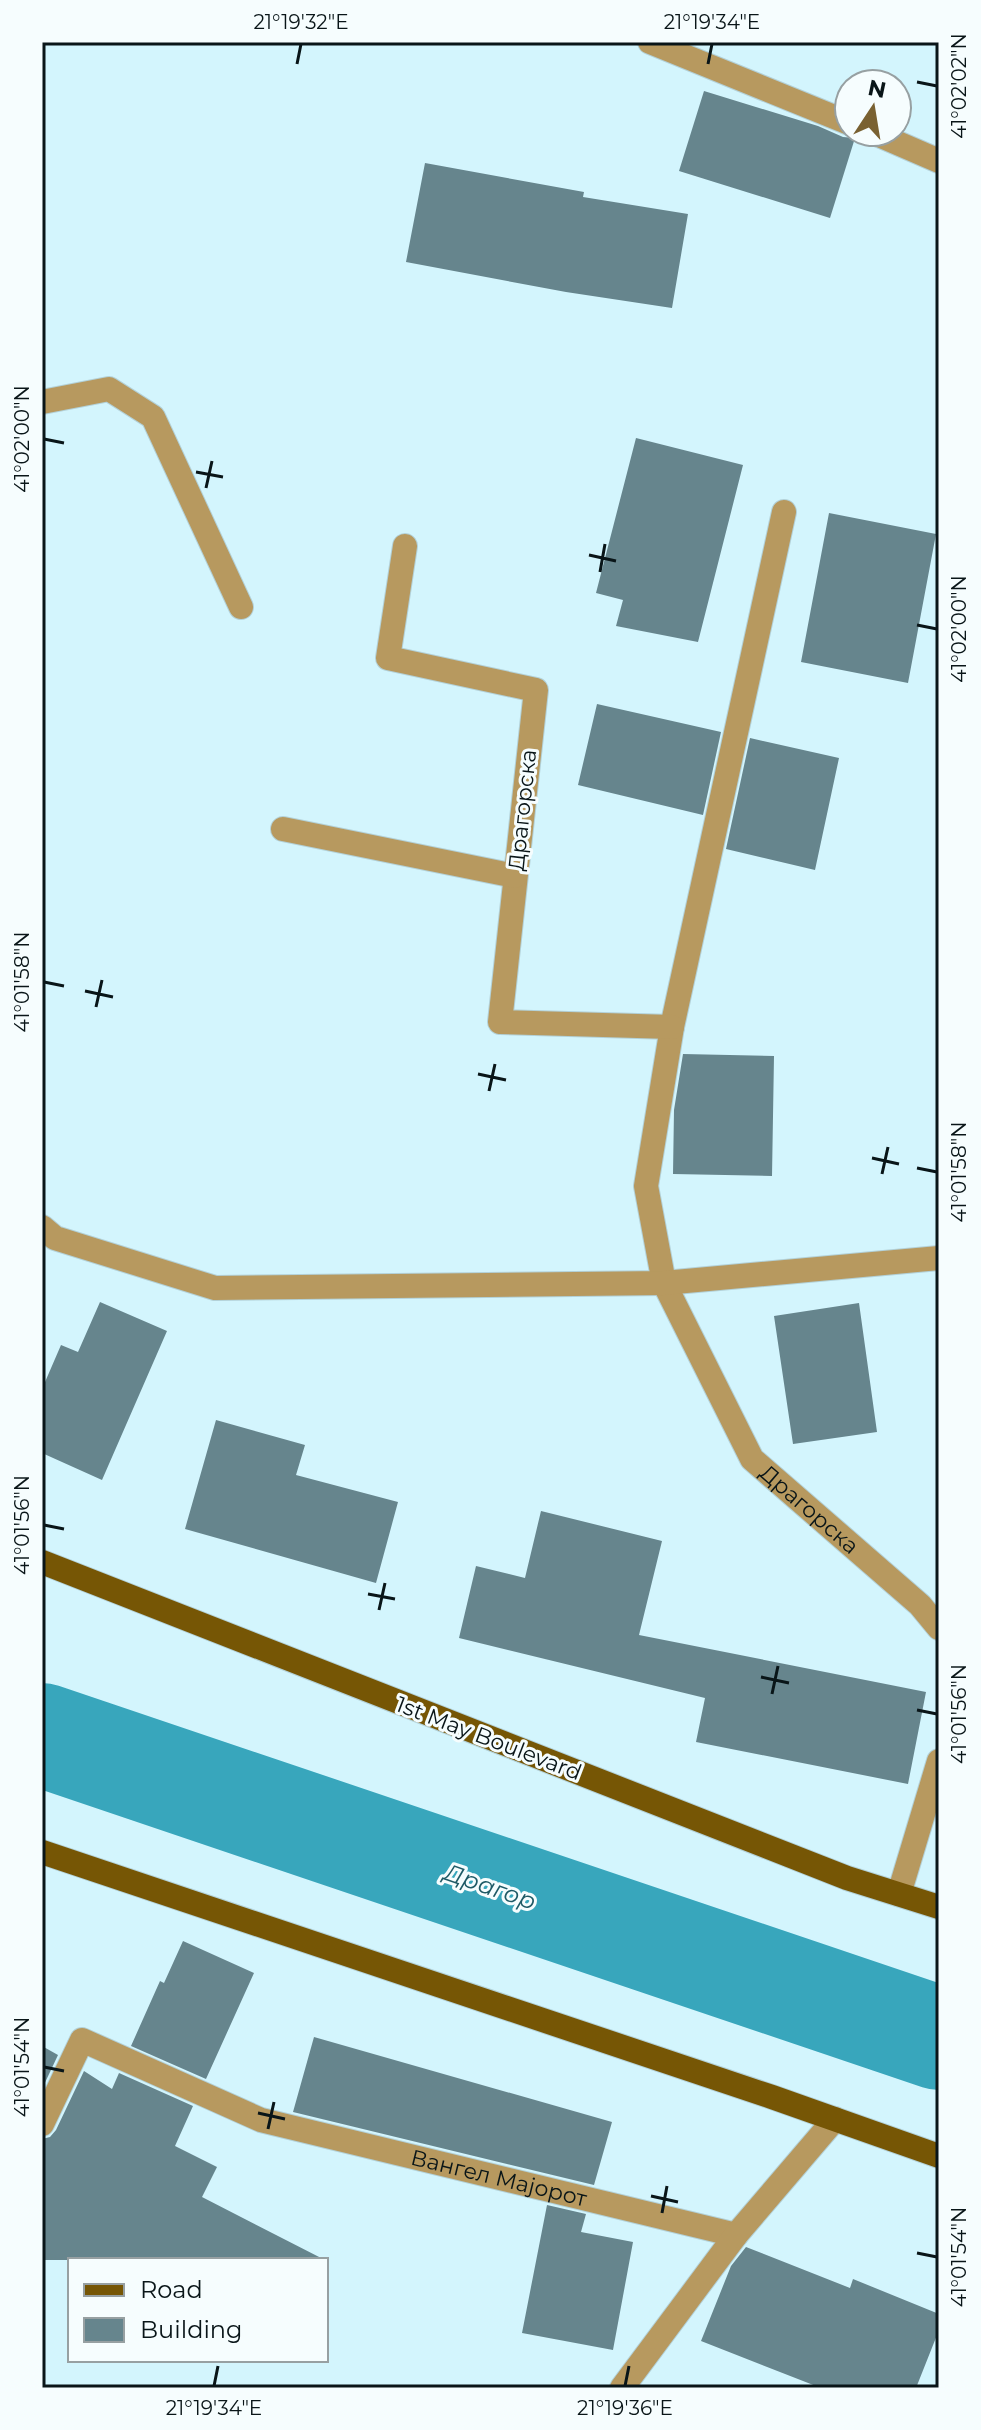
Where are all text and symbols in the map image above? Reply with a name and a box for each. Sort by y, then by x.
text: 21°19'32"E [253,10,349,34]
text: 21°19'34"E [664,10,760,34]
text: 41°02'02"N [947,33,971,139]
north arrow [833,68,913,148]
text: N [866,74,889,104]
text: 41°02'00"N [10,385,34,493]
text: 41°02'00"N [947,575,971,683]
street label: Драгорска [503,748,542,872]
text: 41°01'58"N [10,932,34,1032]
text: 41°01'58"N [947,1122,971,1222]
street label: Драгорска [754,1459,864,1560]
text: 41°01'56"N [10,1475,34,1575]
text: 41°01'56"N [947,1664,971,1764]
street label: 1st May Boulevard [392,1691,585,1786]
water label: Драгор [439,1857,540,1916]
text: 41°01'54"N [10,2017,34,2117]
street label: Вангел Маjорот [408,2144,590,2213]
text: 41°01'54"N [947,2207,971,2307]
legend [68,2258,328,2362]
text: Road [140,2275,203,2304]
text: Building [140,2315,243,2344]
text: 21°19'34"E [166,2396,262,2420]
text: 21°19'36"E [577,2396,673,2420]

